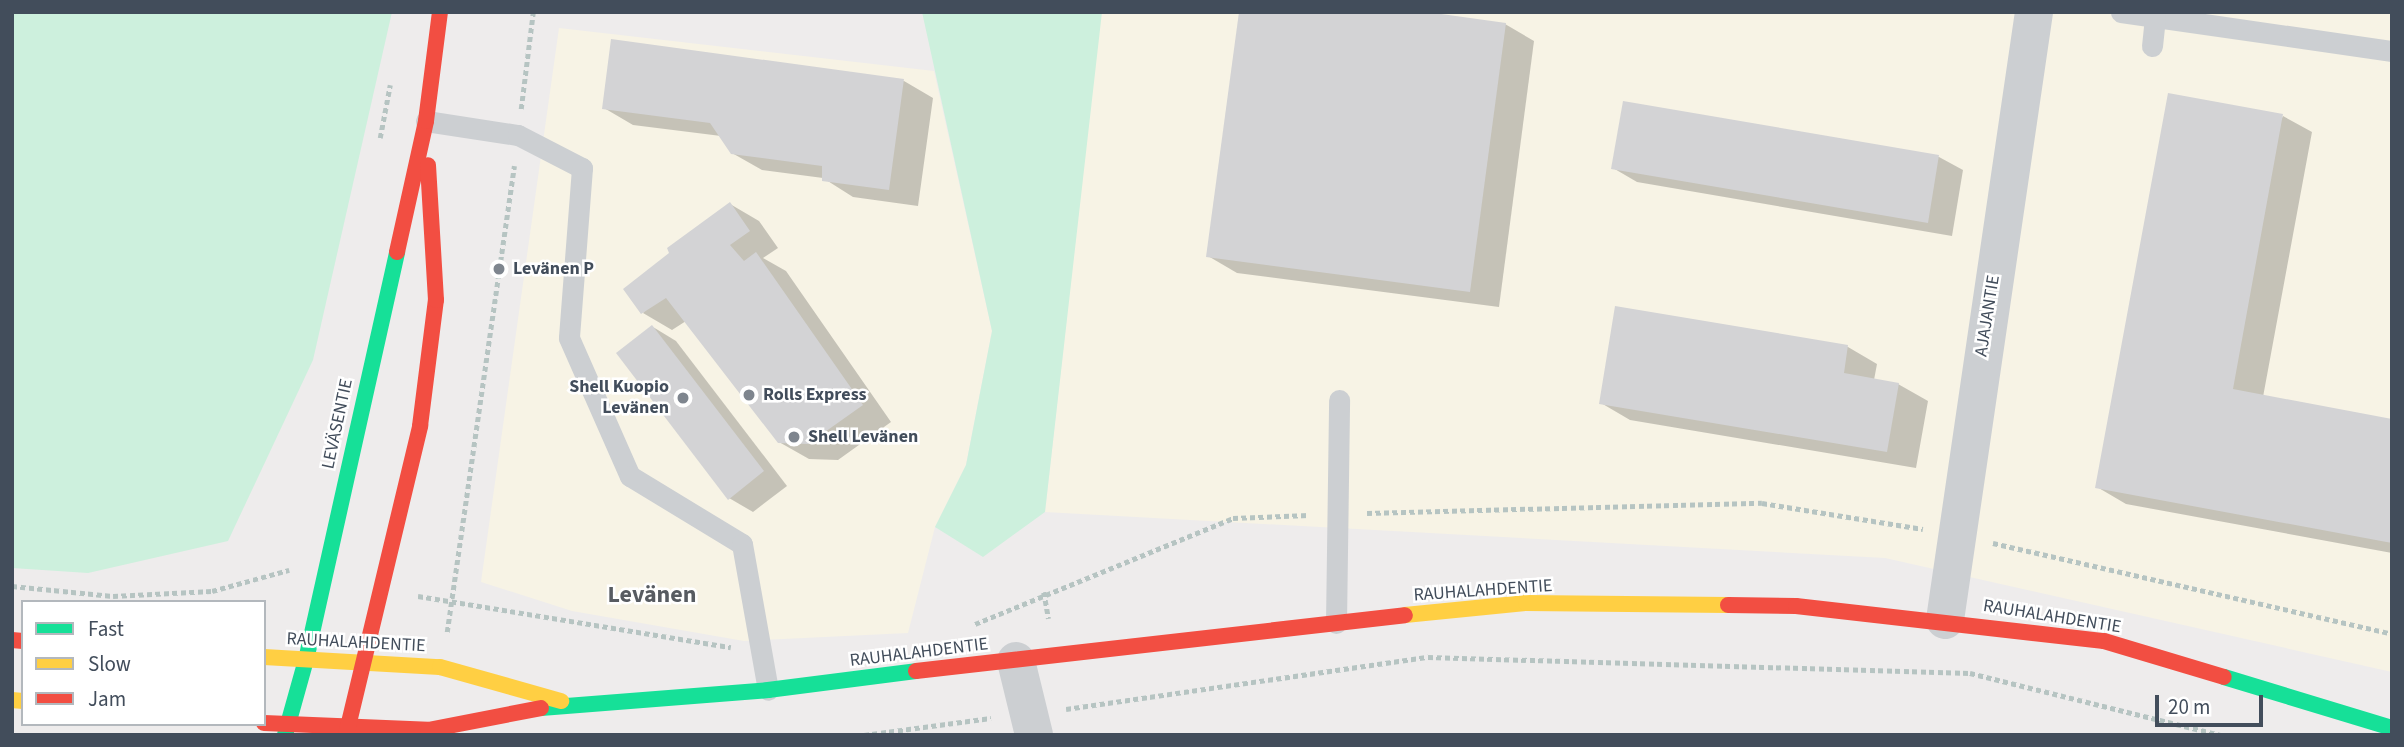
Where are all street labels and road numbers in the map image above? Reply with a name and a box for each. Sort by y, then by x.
street label: AJAJANTIE [1971,274,2005,358]
street label: LEVÄSENTIE [318,377,358,471]
street label: RAUHALAHDENTIE [1413,575,1553,607]
street label: RAUHALAHDENTIE [1982,595,2122,639]
street label: RAUHALAHDENTIE [286,629,426,657]
street label: RAUHALAHDENTIE [849,634,989,672]

